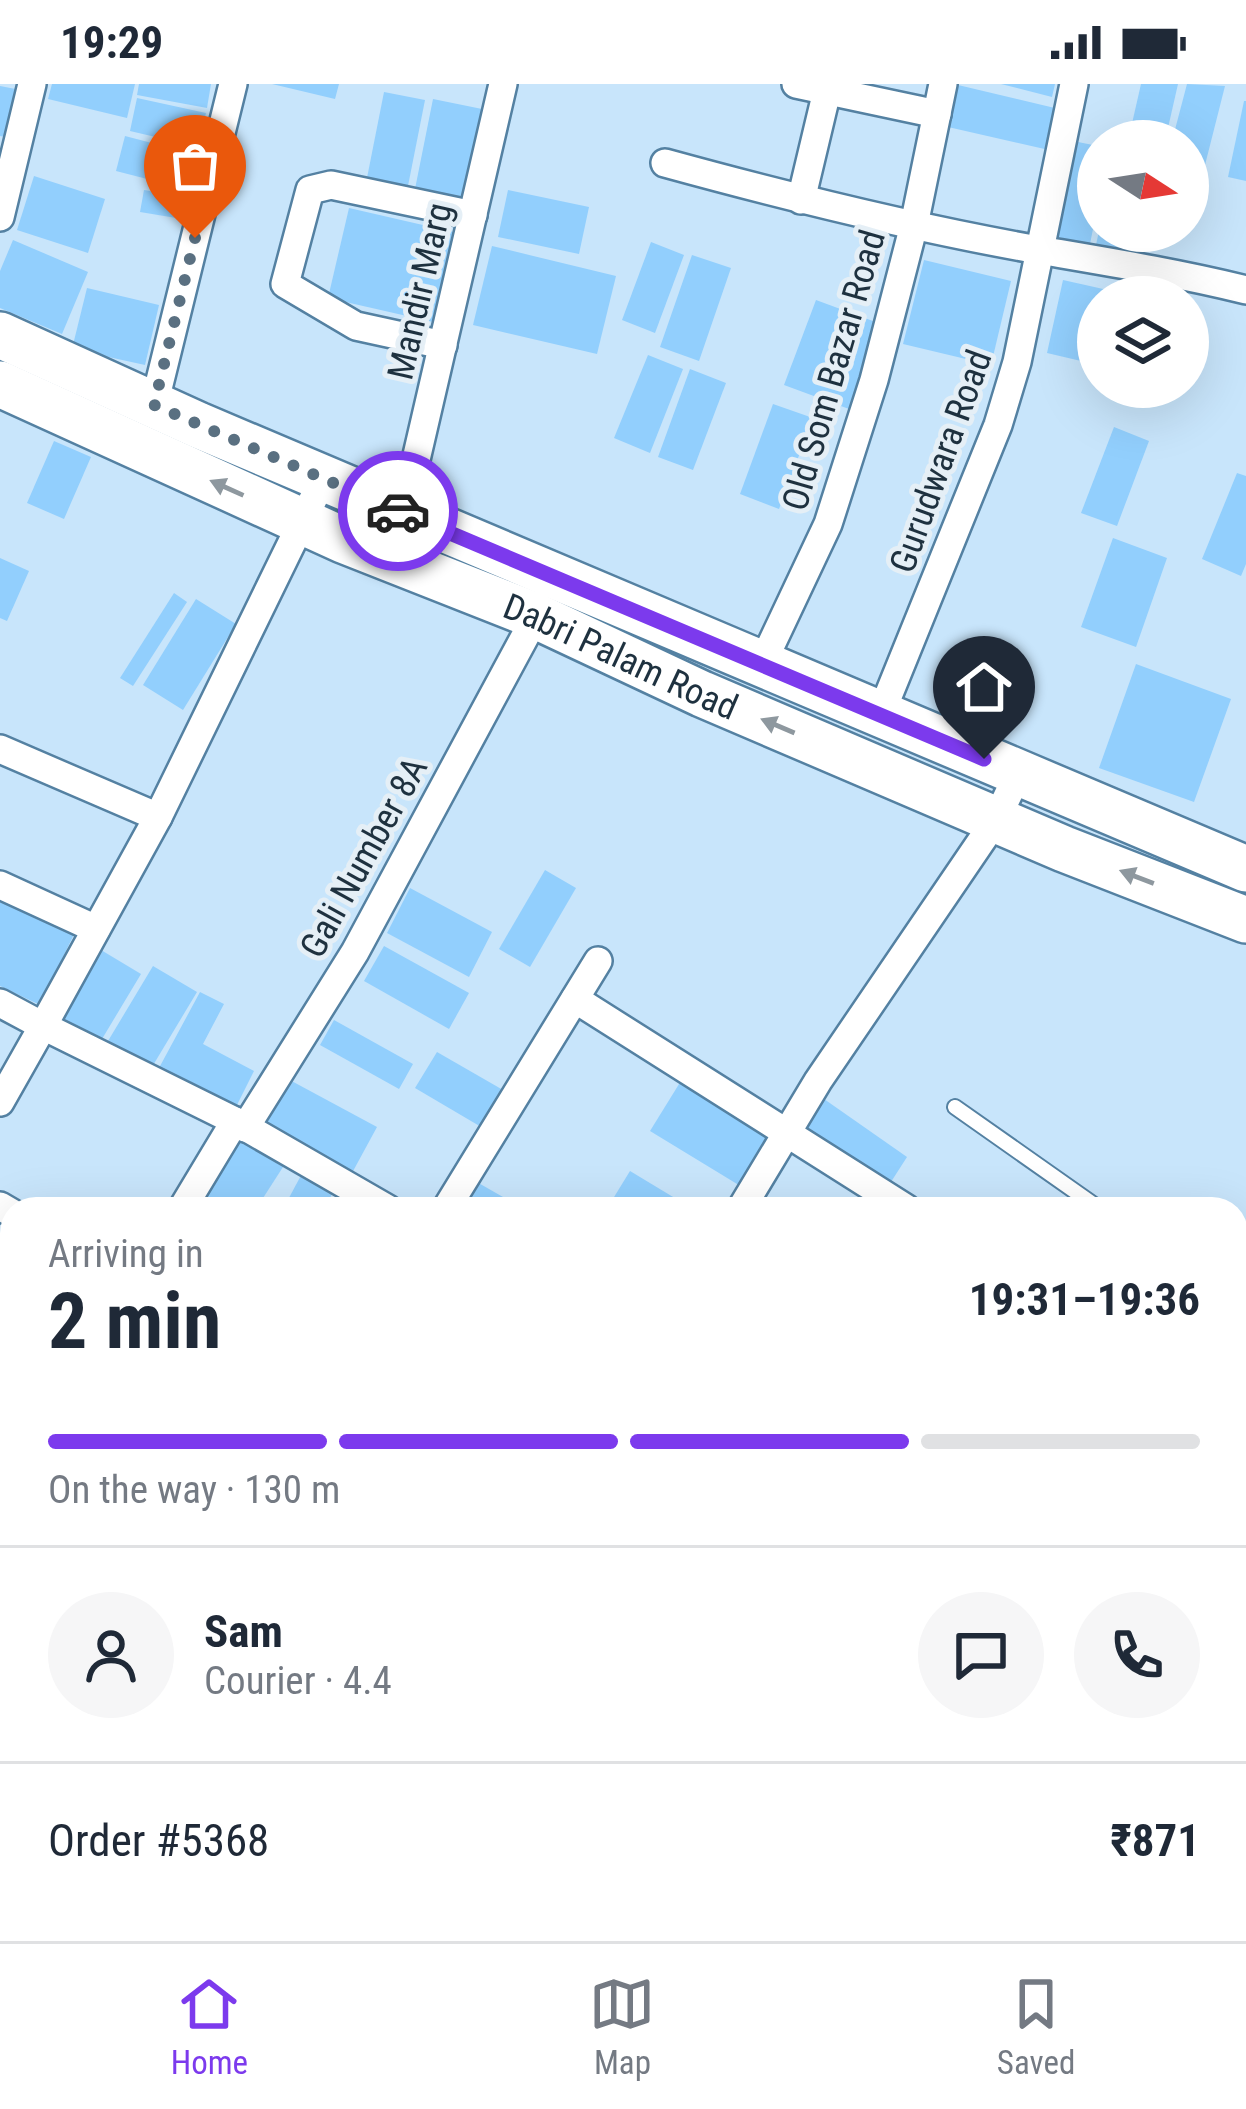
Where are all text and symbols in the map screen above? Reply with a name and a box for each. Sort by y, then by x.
text: 19:29 [60,16,163,69]
pin [144,115,246,238]
north arrow [1077,120,1209,252]
map controls [1077,120,1209,408]
icon: bag [162,133,228,199]
street label: Mandir Marg [379,199,461,384]
street label: Old Som Bazar Road [774,225,894,515]
button: layers [1077,276,1209,408]
street label: Gurudwara Road [881,344,1001,578]
courier [338,451,458,571]
one-way arrow [209,478,244,498]
icon: car [365,478,431,544]
street label: Dabri Palam Road [497,585,744,729]
pin [933,636,1035,759]
icon: home [951,654,1017,720]
one-way arrow [760,715,795,735]
street label: Gali Number 8A [292,750,436,965]
one-way arrow [1119,866,1155,885]
text: Arriving in [48,1231,204,1277]
text: 19:31–19:36 [969,1273,1200,1326]
text: 2 min [48,1276,221,1367]
text: On the way · 130 m [48,1467,340,1513]
button: person [48,1592,174,1718]
button: chat [918,1592,1044,1718]
button: phone [1074,1592,1200,1718]
text: Sam [204,1605,283,1658]
text: Courier · 4.4 [204,1658,392,1704]
text: Order #5368 [48,1814,269,1867]
text: ₹871 [1110,1814,1200,1867]
tab: Home [171,1971,248,2082]
tab: Map [589,1971,655,2082]
tab: Saved [997,1971,1075,2082]

